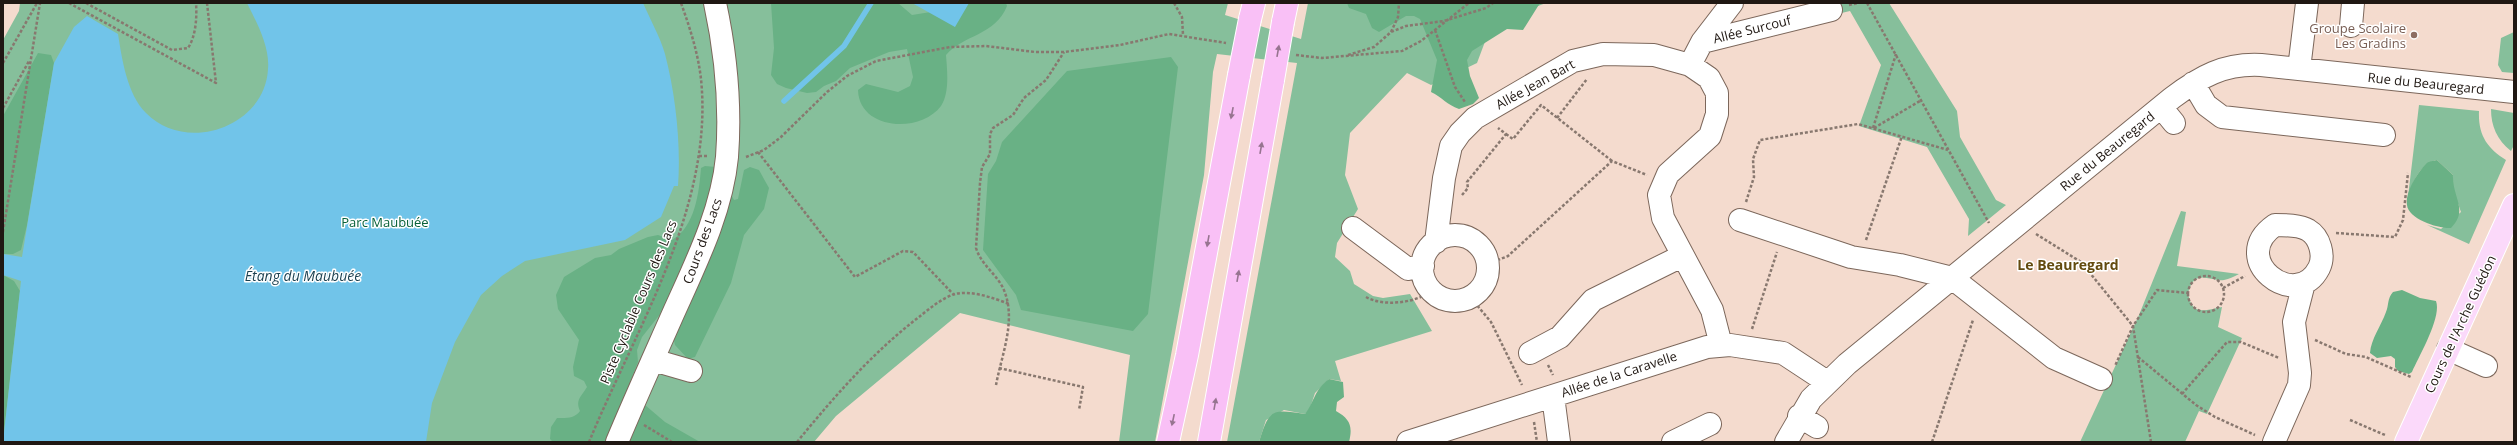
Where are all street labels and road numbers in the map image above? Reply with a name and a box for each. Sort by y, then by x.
street label: Allée Surcouf [1711,10,1793,47]
street label: Allée Jean Bart [1492,55,1578,113]
street label: Rue du Beauregard [2367,68,2485,98]
street label: Rue du Beauregard [2056,107,2158,195]
street label: Cours des Lacs [678,196,726,286]
street label: Piste Cyclable Cours des Lacs [595,217,681,387]
street label: Cours de l'Arche Guédon [2420,252,2500,396]
street label: Allée de la Caravelle [1559,347,1679,401]

